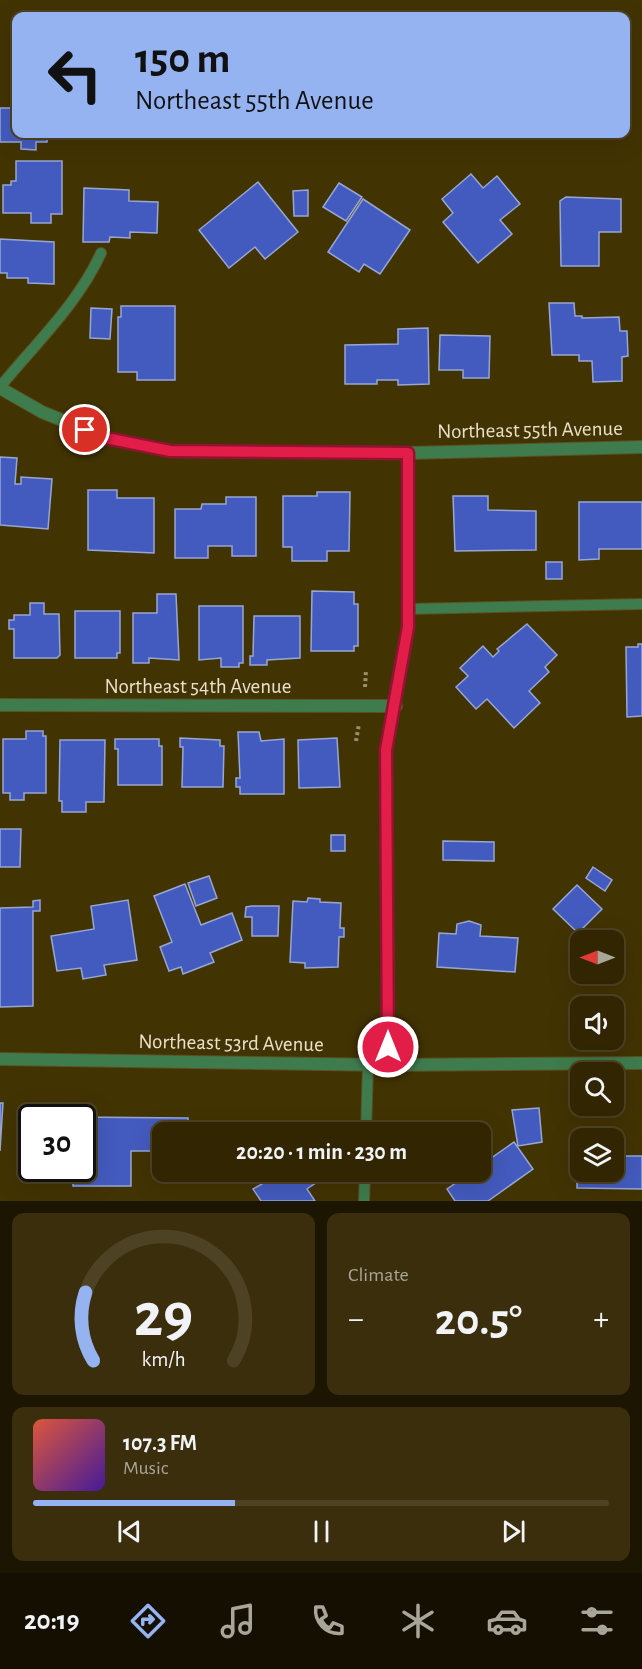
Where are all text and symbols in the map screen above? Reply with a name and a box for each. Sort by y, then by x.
icon: left [36,36,114,114]
text: 150 m [135,38,230,80]
text: Northeast 55th Avenue [135,87,374,114]
pin [59,404,110,455]
icon: arrive [68,413,101,446]
street label: Northeast 55th Avenue [437,418,623,442]
street label: Northeast 54th Avenue [105,676,291,697]
north arrow [570,930,624,984]
map controls [570,930,624,1182]
button: sound [570,996,624,1050]
position arrow [356,1015,420,1079]
street label: Northeast 53rd Avenue [138,1031,324,1055]
button: search [570,1062,624,1116]
speed limit sign: 30 [18,1104,96,1182]
button: layers [570,1128,624,1182]
text: 20:20 · 1 min · 230 m [236,1141,407,1163]
text: Climate [348,1265,409,1285]
text: 29 [134,1285,193,1347]
text: 20.5° [435,1298,522,1343]
text: − [348,1303,364,1336]
text: + [593,1303,609,1336]
text: km/h [141,1349,186,1370]
text: 107.3 FM [123,1432,197,1454]
text: Music [123,1458,169,1478]
icon: previous [113,1515,146,1548]
icon: pause [305,1515,338,1548]
icon: next [497,1515,530,1548]
icon: directions [127,1600,169,1642]
icon: music [217,1600,259,1642]
icon: phone [307,1600,349,1642]
icon: climate [397,1600,439,1642]
icon: car [486,1600,528,1642]
icon: filters [576,1600,618,1642]
text: 20:19 [24,1607,80,1634]

